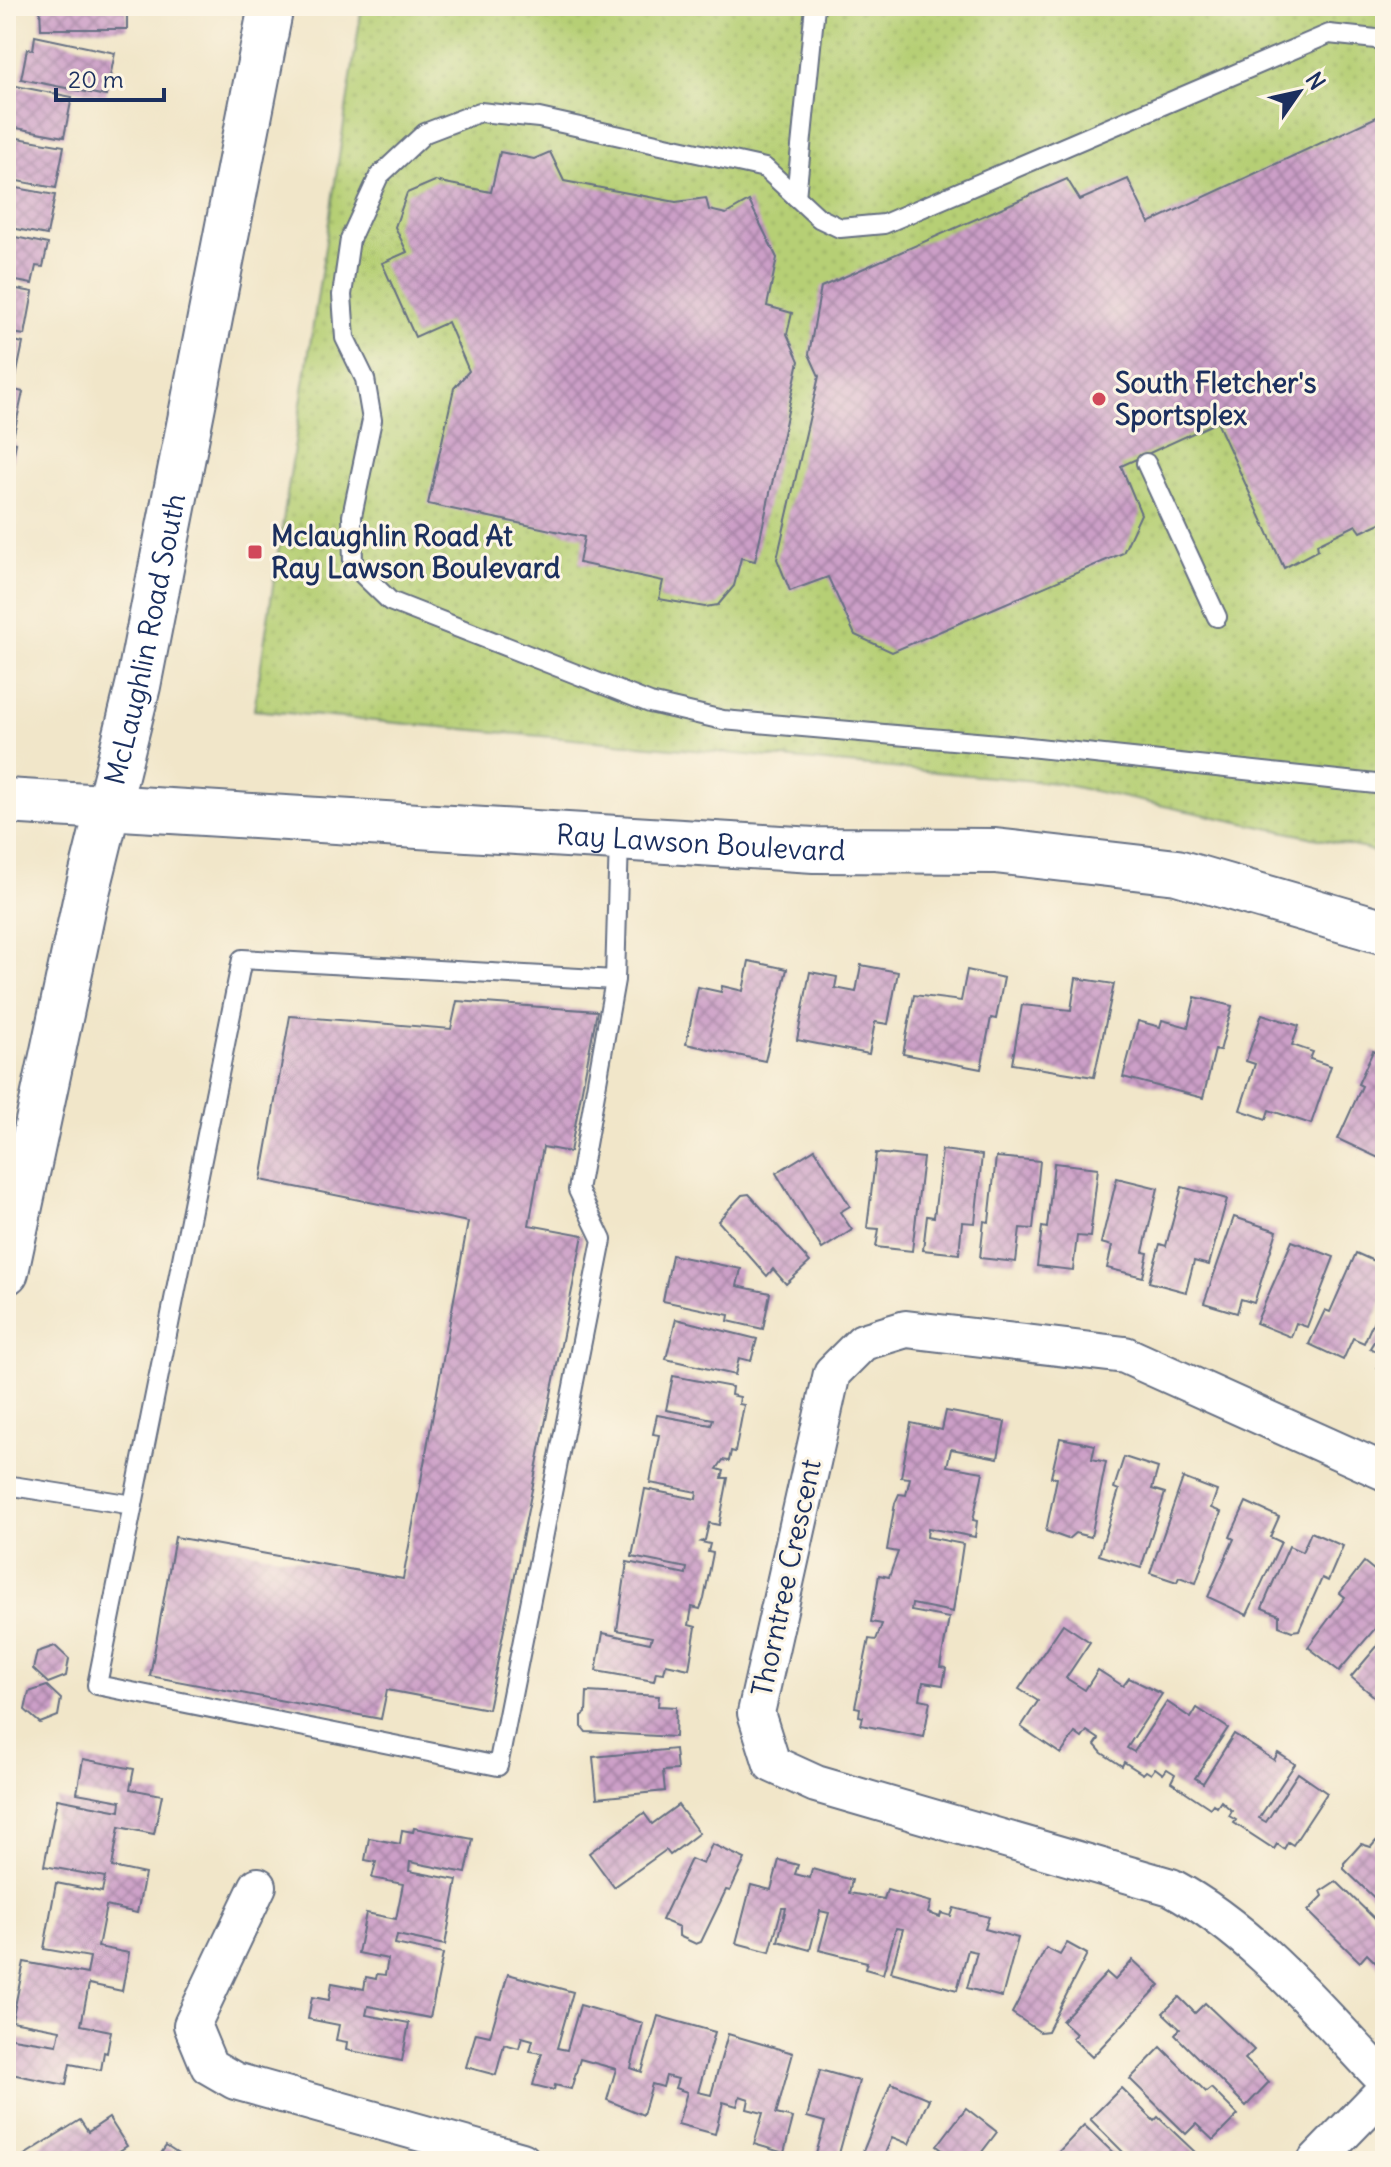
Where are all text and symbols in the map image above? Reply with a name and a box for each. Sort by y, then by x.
scale bar [56,52,164,102]
north arrow [1259,52,1339,132]
text: 20 m [68,64,124,94]
text: N [1300,67,1331,95]
place label: South Fletcher's Sportsplex [1115,365,1317,433]
marker: South Fletcher's Sportsplex [1090,390,1108,408]
street label: McLaughlin Road South [96,491,193,789]
place label: Mclaughlin Road At Ray Lawson Boulevard [271,518,561,586]
marker: Mclaughlin Road At Ray Lawson Boulevard [246,543,264,561]
street label: Ray Lawson Boulevard [555,816,845,868]
street label: Thorntree Crescent [743,1456,829,1700]

